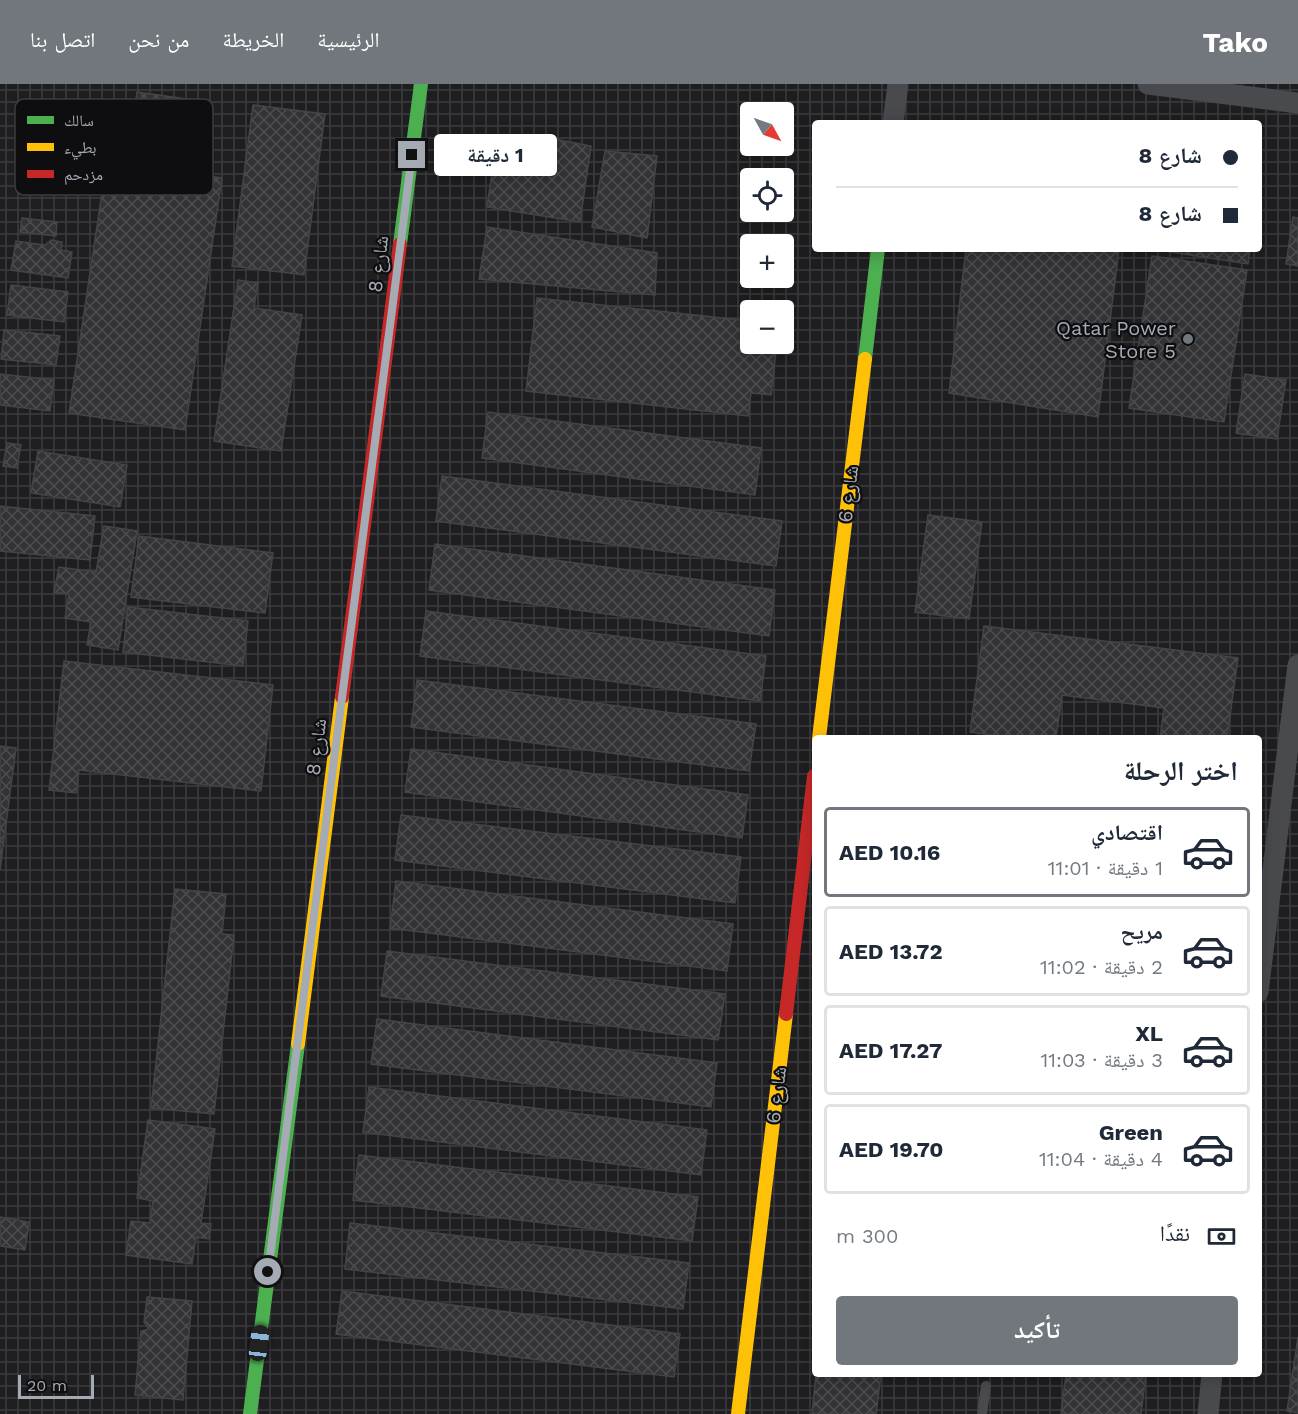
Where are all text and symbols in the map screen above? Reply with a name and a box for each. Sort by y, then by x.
text: Tako [1203,26,1268,59]
text: اتصل بنا [30,27,95,52]
text: من نحن [128,27,189,52]
text: الخريطة [222,27,284,52]
text: الرئيسية [317,27,380,52]
legend [15,99,213,195]
north arrow [740,102,794,156]
map controls [740,102,794,354]
text: سالك [64,111,94,130]
callout: 1 دقيقة [433,134,556,176]
text: بطيء [64,138,96,160]
route end [398,141,425,168]
text: 1 دقيقة [467,143,524,167]
text: شارع 8 [1139,143,1202,168]
text: مزدحم [64,165,103,185]
button: locate [740,168,794,222]
text: شارع 8 [1139,201,1202,226]
street label: شارع 8 [363,234,394,294]
button: + [740,234,794,288]
button: − [740,300,794,354]
place label: Qatar Power Store 5 [1056,316,1176,363]
marker: Qatar Power Store 5 [1181,332,1195,346]
street label: شارع 6 [833,464,864,524]
street label: شارع 8 [301,717,332,777]
text: اختر الرحلة [1124,755,1238,787]
text: اقتصادي [1091,820,1163,845]
icon: car [1181,825,1235,879]
text: AED 10.16 [839,840,940,865]
text: 1 دقيقة · 11:01 [1048,856,1163,880]
text: مريح [1120,919,1163,944]
icon: car [1181,924,1235,978]
text: AED 13.72 [839,939,943,964]
text: 2 دقيقة · 11:02 [1040,955,1163,979]
text: XL [1135,1021,1163,1046]
icon: car [1181,1023,1235,1077]
text: AED 17.27 [839,1038,942,1063]
text: 3 دقيقة · 11:03 [1040,1048,1163,1072]
street label: شارع 6 [761,1065,792,1125]
text: Green [1099,1120,1163,1145]
icon: car [1181,1122,1235,1176]
text: AED 19.70 [839,1137,943,1162]
text: 4 دقيقة · 11:04 [1039,1147,1163,1171]
icon: cash [1205,1220,1238,1253]
text: نقدًا [1160,1221,1190,1246]
text: 300 m [836,1224,898,1248]
route start [254,1258,281,1285]
button: تأكيد [836,1296,1238,1365]
car [248,1324,270,1362]
scale bar [18,1372,94,1400]
text: 20 m [27,1376,67,1395]

